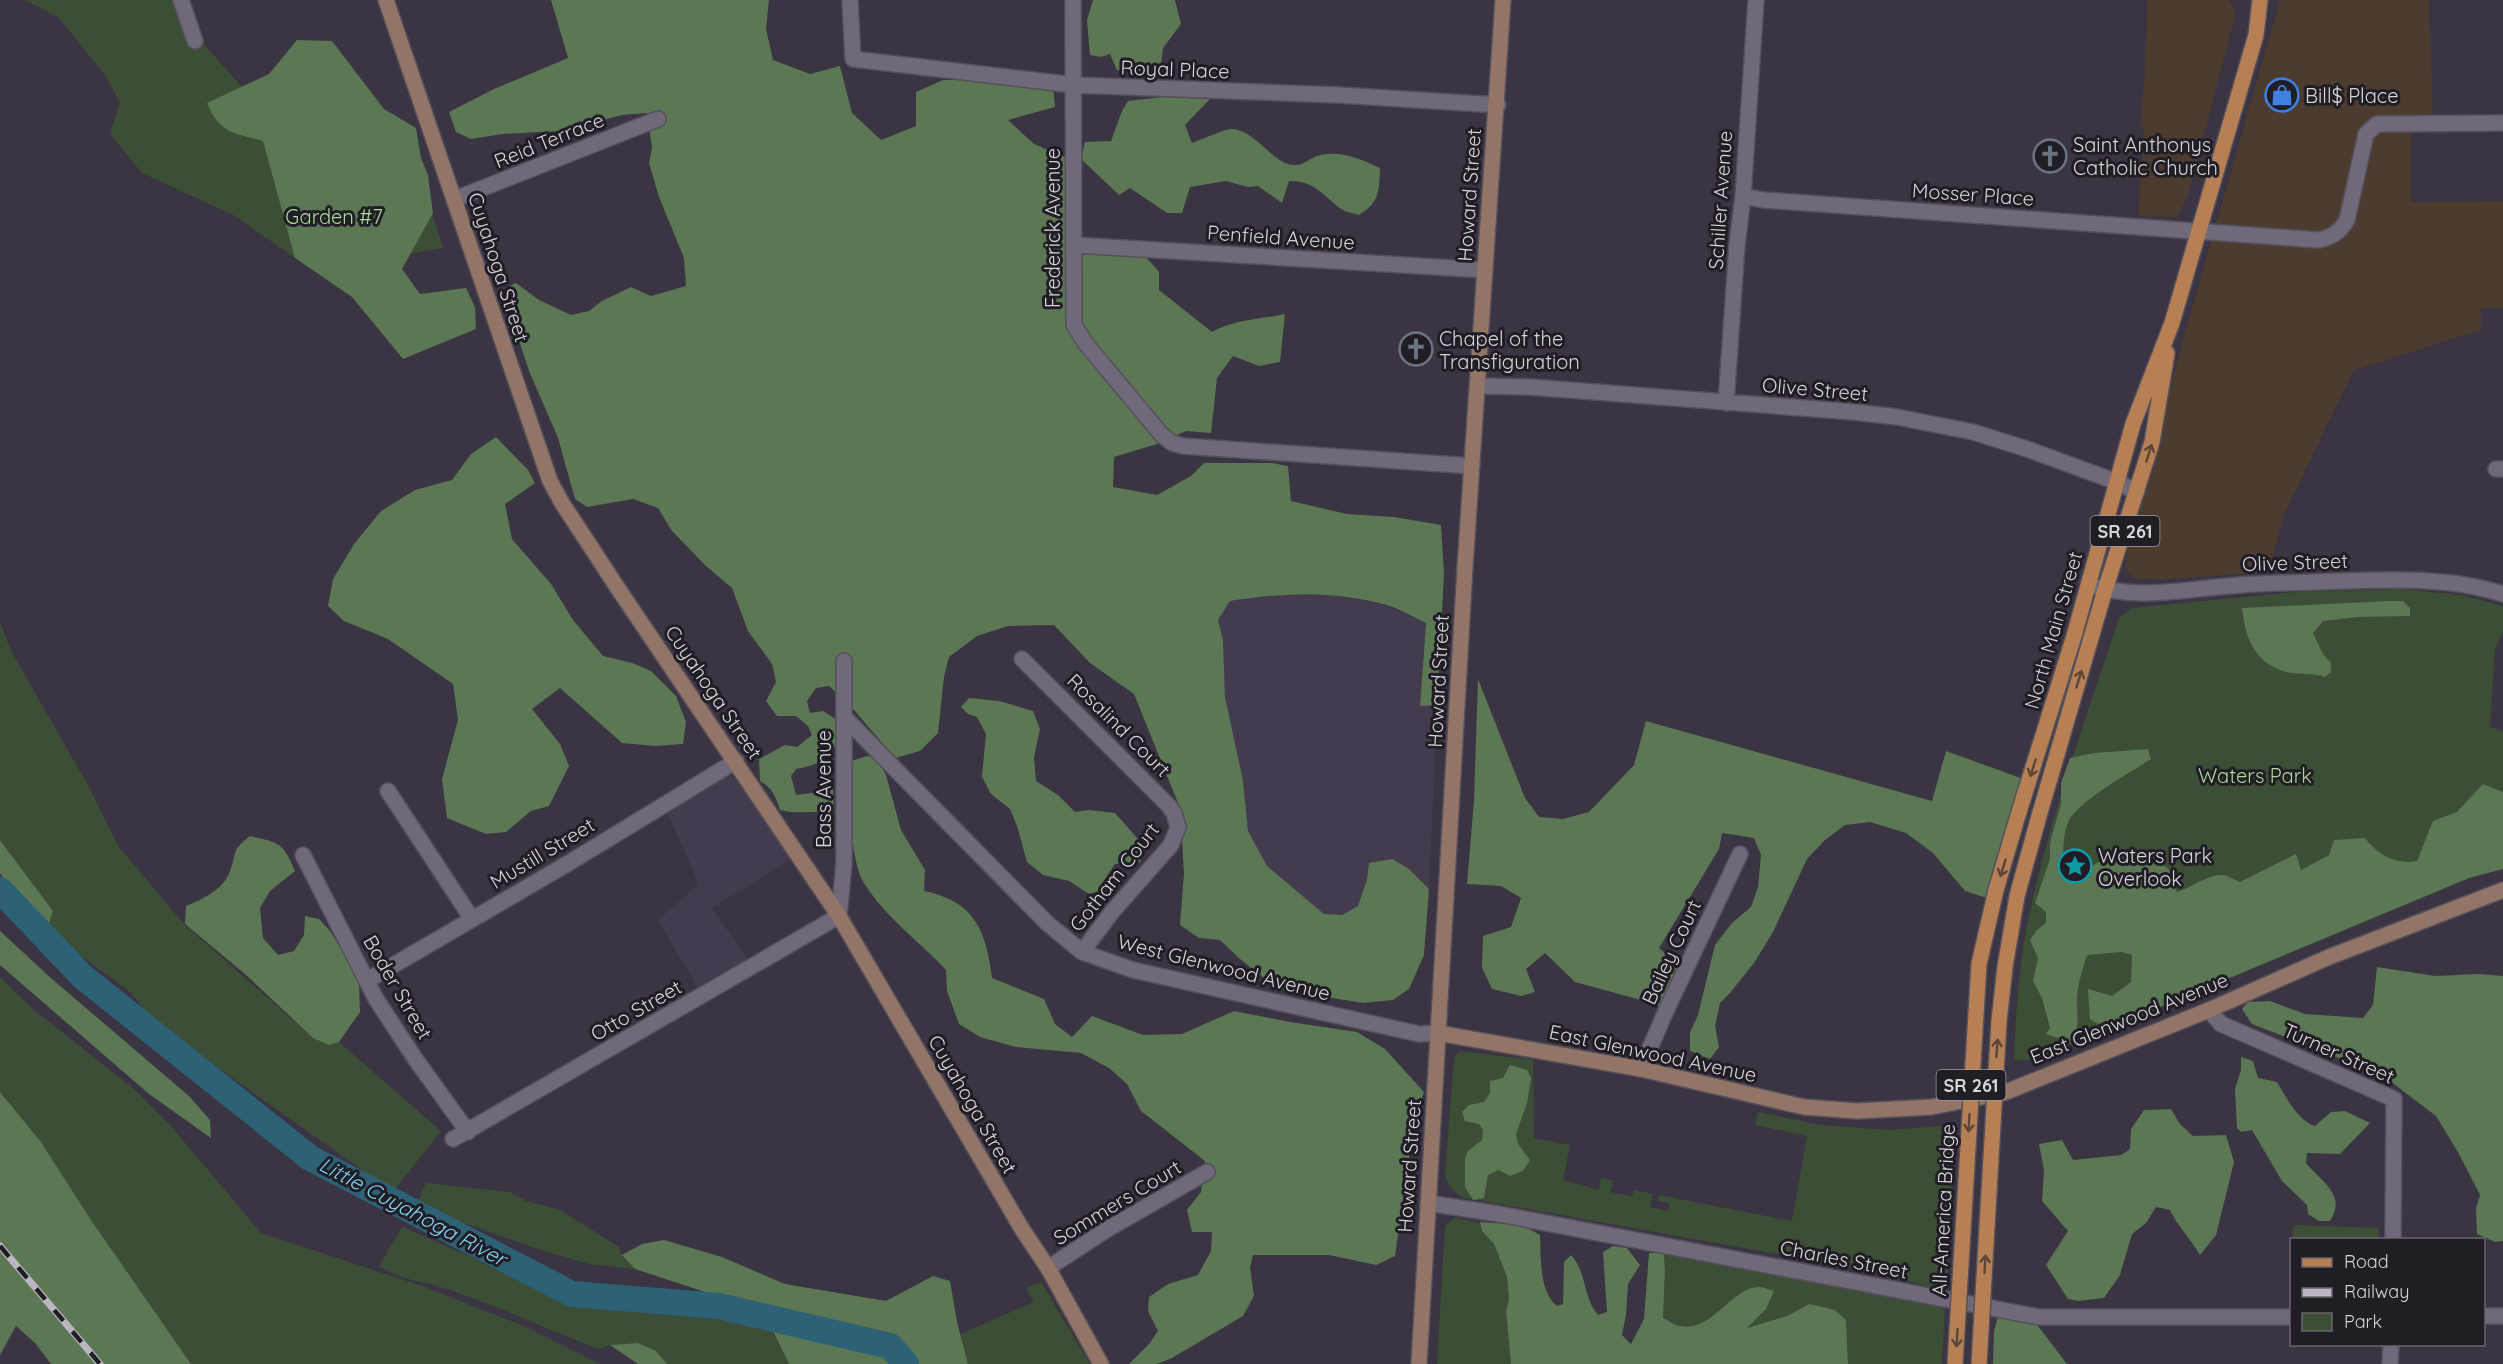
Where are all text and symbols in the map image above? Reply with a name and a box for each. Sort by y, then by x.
street label: Royal Place [1120,55,1230,83]
shop icon: Bill$ Place [2264,77,2300,113]
place label: Bill$ Place [2305,83,2399,108]
street label: Reid Terrace [490,107,608,173]
street label: Howard Street [1452,127,1486,262]
street label: Schiller Avenue [1703,130,1737,270]
place label: Saint Anthonys Catholic Church [2073,132,2218,180]
church icon: Saint Anthonys Catholic Church [2032,138,2068,174]
street label: Frederick Avenue [1040,148,1065,308]
street label: Mosser Place [1911,177,2035,211]
street label: Cuyahoga Street [463,189,535,345]
park label: Garden #7 [285,204,383,229]
street label: Penfield Avenue [1206,219,1356,255]
place label: Chapel of the Transfiguration [1439,326,1580,374]
church icon: Chapel of the Transfiguration [1398,331,1434,367]
street label: Olive Street [1761,372,1869,406]
one-way arrow [2144,444,2155,463]
road number: SR 261 [2090,516,2160,546]
street label: North Main Street [2019,548,2087,712]
street label: Olive Street [2242,548,2349,576]
street label: Howard Street [1422,614,1454,748]
street label: Cuyahoga Street [660,620,768,764]
street label: Rosalind Court [1062,668,1176,782]
one-way arrow [2074,670,2085,689]
street label: Bass Avenue [811,730,836,848]
one-way arrow [2027,758,2038,777]
park label: Waters Park [2198,763,2312,788]
street label: Mustill Street [485,812,599,894]
street label: Gotham Court [1064,818,1164,936]
place label: Waters Park Overlook [2098,843,2212,891]
place icon: Waters Park Overlook [2057,848,2093,884]
one-way arrow [1996,858,2007,877]
street label: Bailey Court [1636,895,1706,1008]
street label: West Glenwood Avenue [1115,928,1333,1006]
street label: Boder Street [358,930,438,1044]
street label: East Glenwood Avenue [2026,967,2232,1069]
street label: Otto Street [586,974,686,1046]
street label: Turner Street [2279,1017,2399,1089]
street label: East Glenwood Avenue [1547,1019,1759,1087]
street label: Cuyahoga Street [923,1030,1023,1178]
one-way arrow [1992,1039,2003,1058]
road number: SR 261 [1936,1070,2006,1100]
street label: Howard Street [1392,1098,1426,1233]
one-way arrow [1964,1112,1975,1132]
street label: All-America Bridge [1926,1123,1960,1297]
water label: Little Cuyahoga River [315,1151,514,1273]
street label: Sommers Court [1049,1154,1186,1250]
street label: Charles Street [1778,1234,1910,1284]
legend [2290,1238,2485,1346]
text: Road [2344,1250,2389,1273]
one-way arrow [1979,1254,1990,1274]
text: Railway [2344,1280,2410,1303]
text: Park [2344,1310,2382,1333]
one-way arrow [1951,1328,1962,1348]

